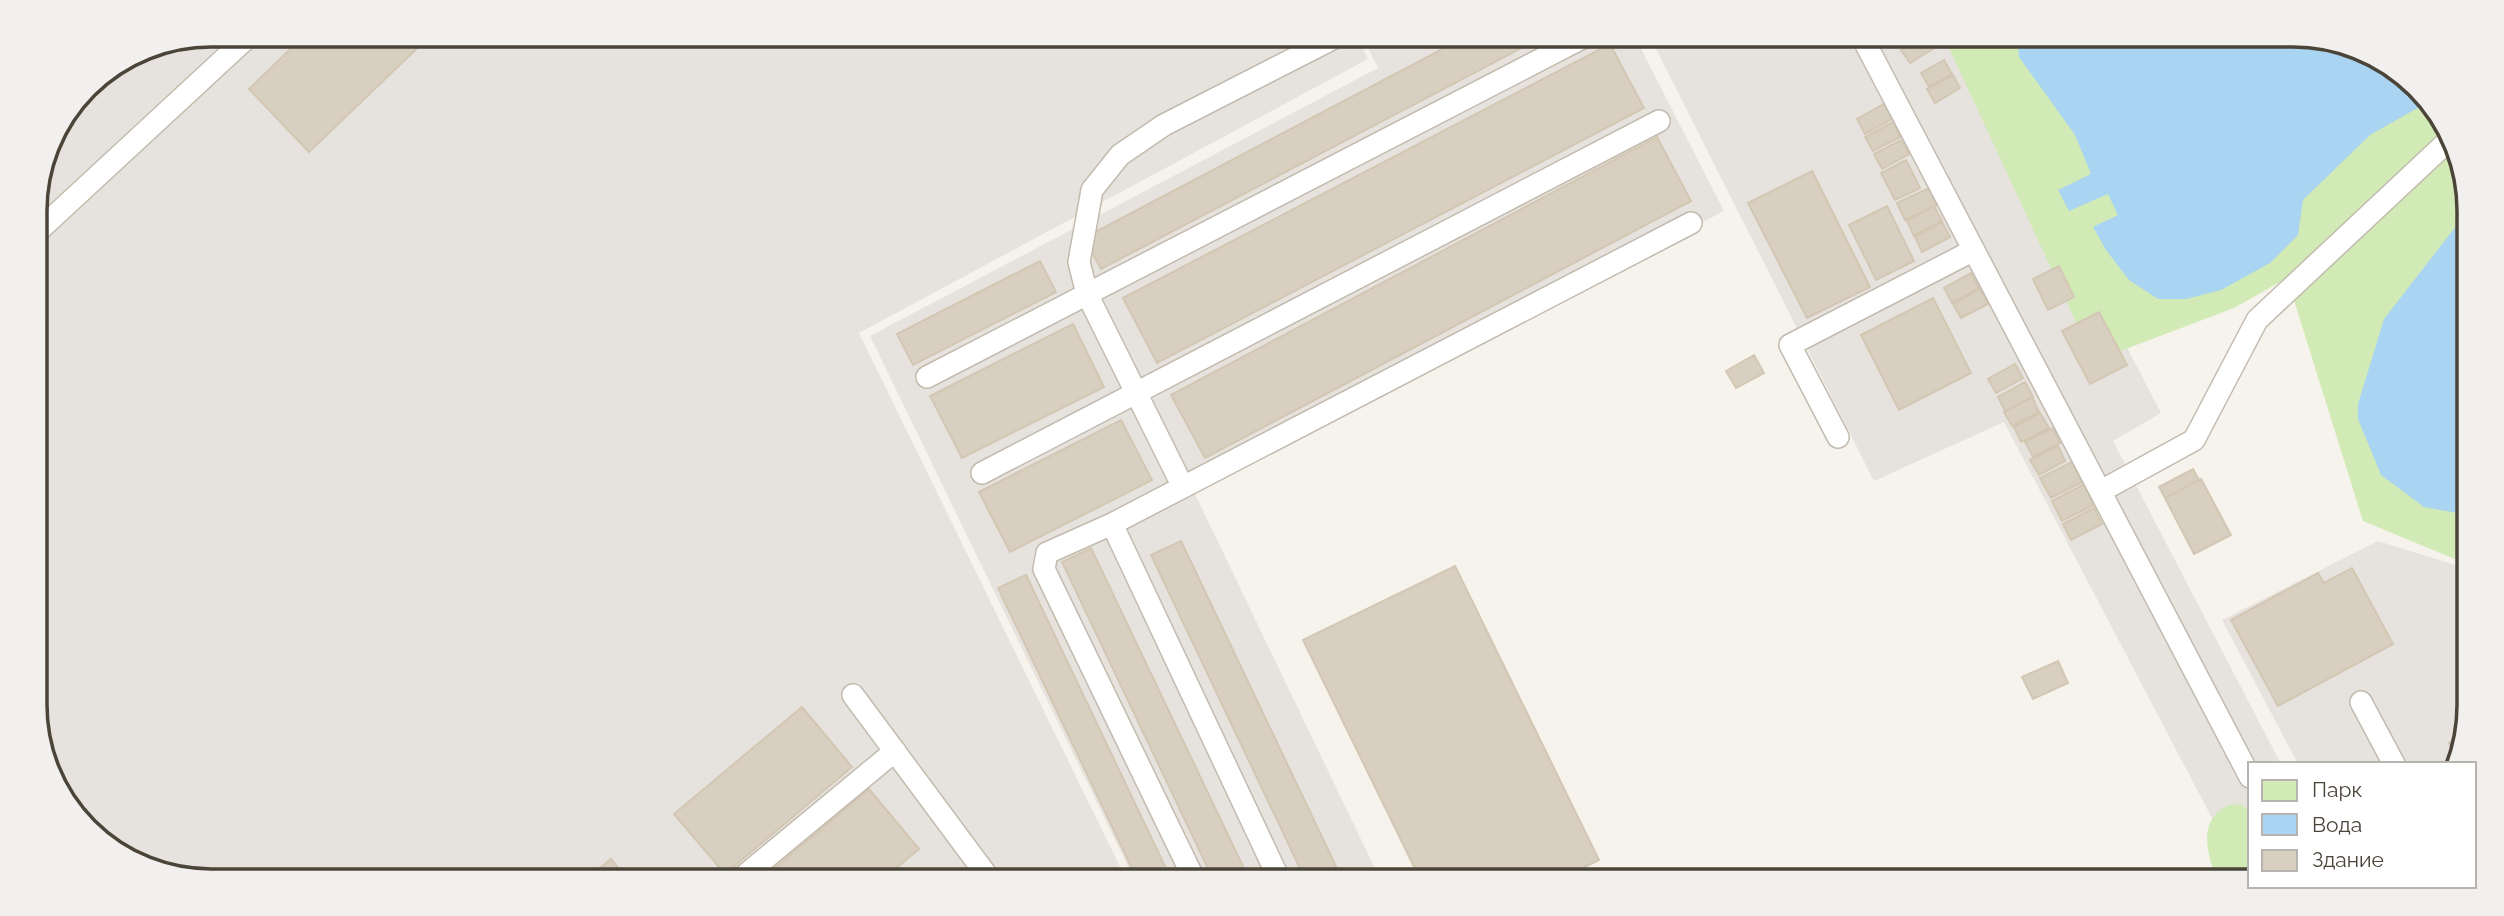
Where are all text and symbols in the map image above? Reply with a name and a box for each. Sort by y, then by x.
legend [2248,762,2476,888]
text: Парк [2312,777,2362,802]
text: Вода [2312,812,2362,837]
text: Здание [2312,847,2384,872]

